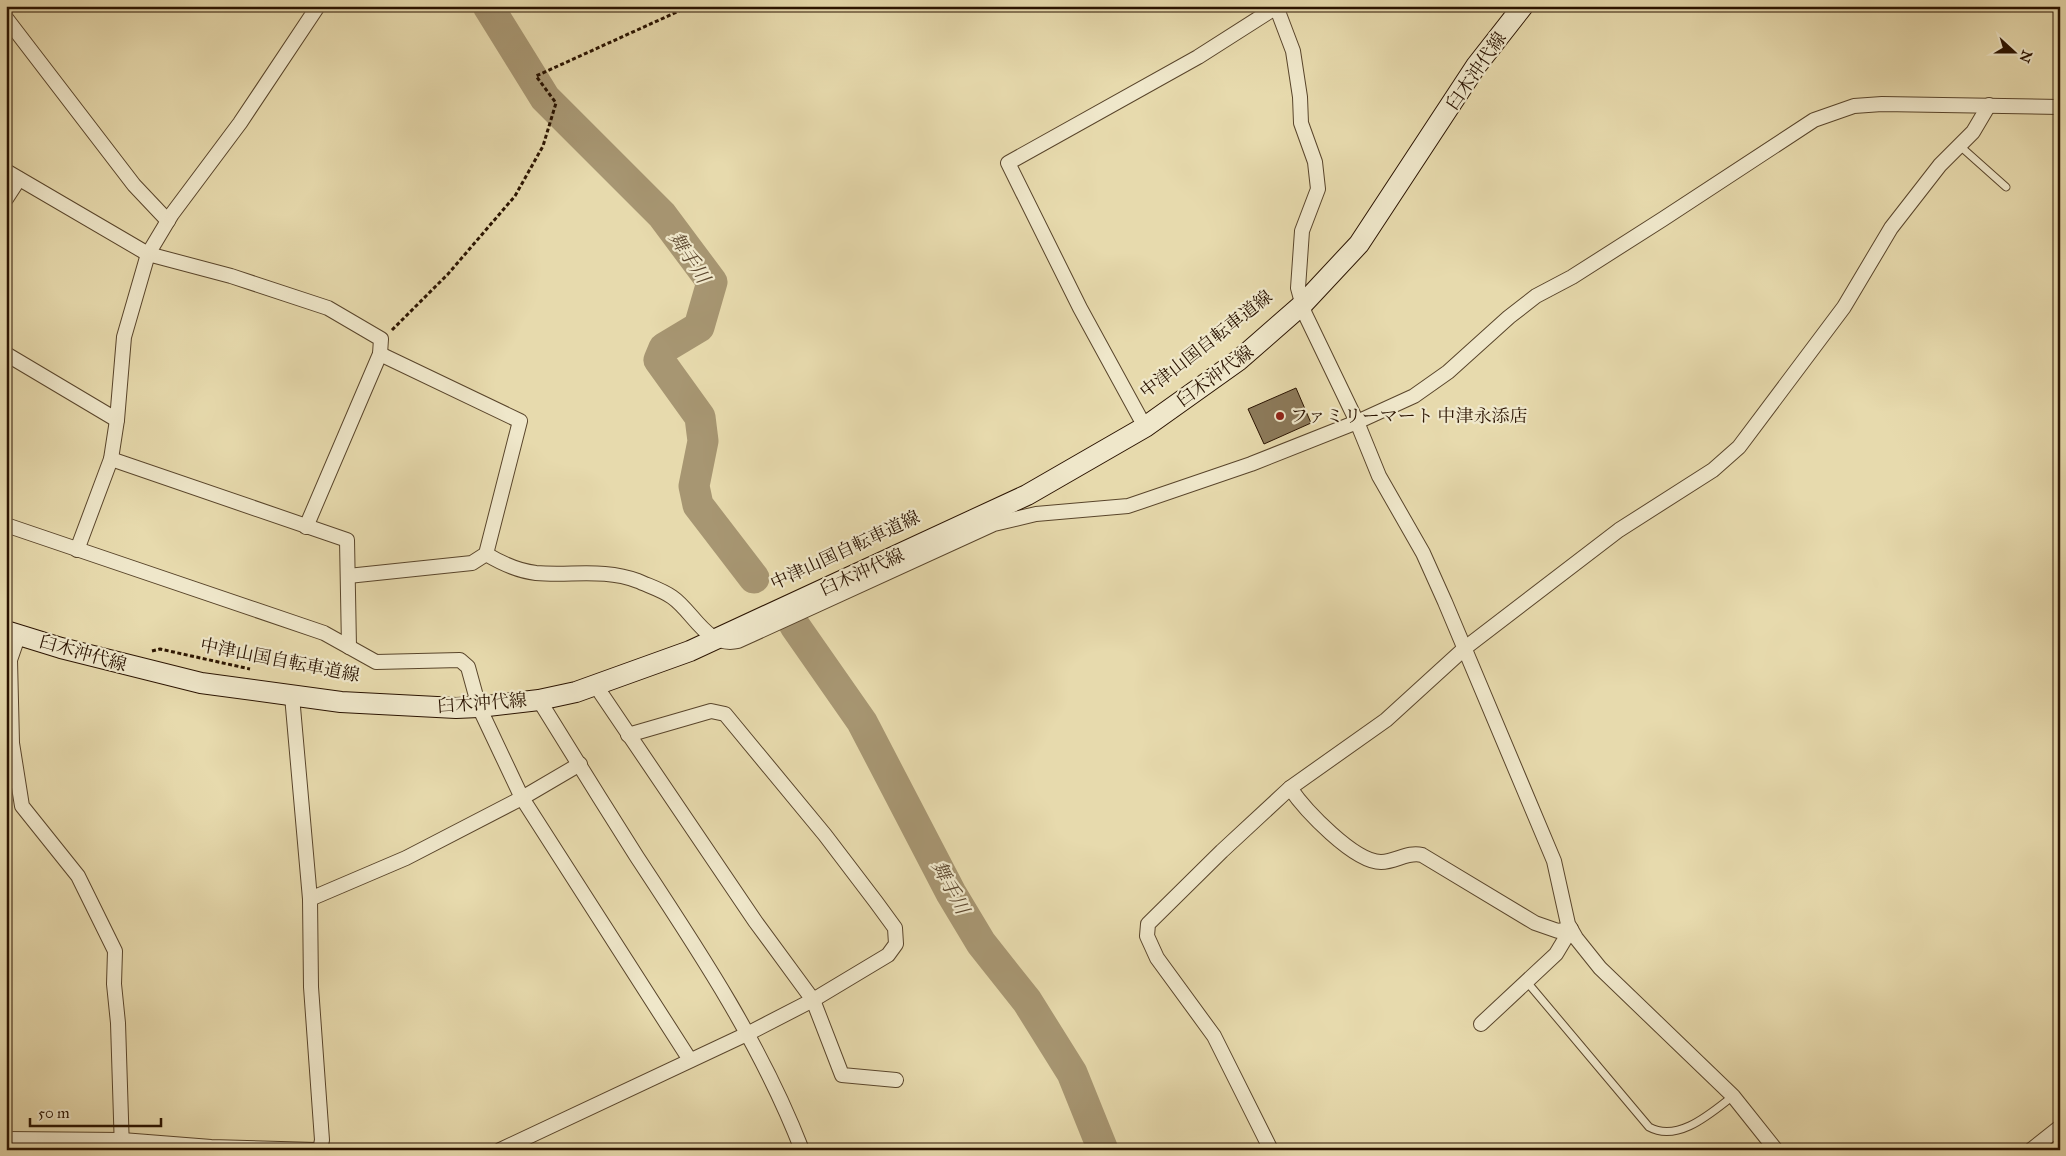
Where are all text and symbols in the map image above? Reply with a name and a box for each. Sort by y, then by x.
street label: 臼木沖代線 [1441,28,1511,114]
north arrow [1988,28,2038,78]
text: N [2016,48,2036,65]
water label: 舞手川 [664,227,716,289]
street label: 中津山国自転車道線 [1135,285,1277,403]
street label: 臼木沖代線 [1172,341,1258,411]
place label: ファミリーマート 中津永添店 [1290,405,1528,427]
marker: ファミリーマート 中津永添店 [1274,410,1286,422]
street label: 中津山国自転車道線 [767,506,923,594]
street label: 臼木沖代線 [816,544,908,600]
street label: 臼木沖代線 [37,630,129,676]
street label: 中津山国自転車道線 [198,634,362,686]
street label: 臼木沖代線 [436,689,528,717]
water label: 舞手川 [927,857,975,920]
scale bar [30,1096,161,1128]
text: 50 m [38,1104,70,1122]

